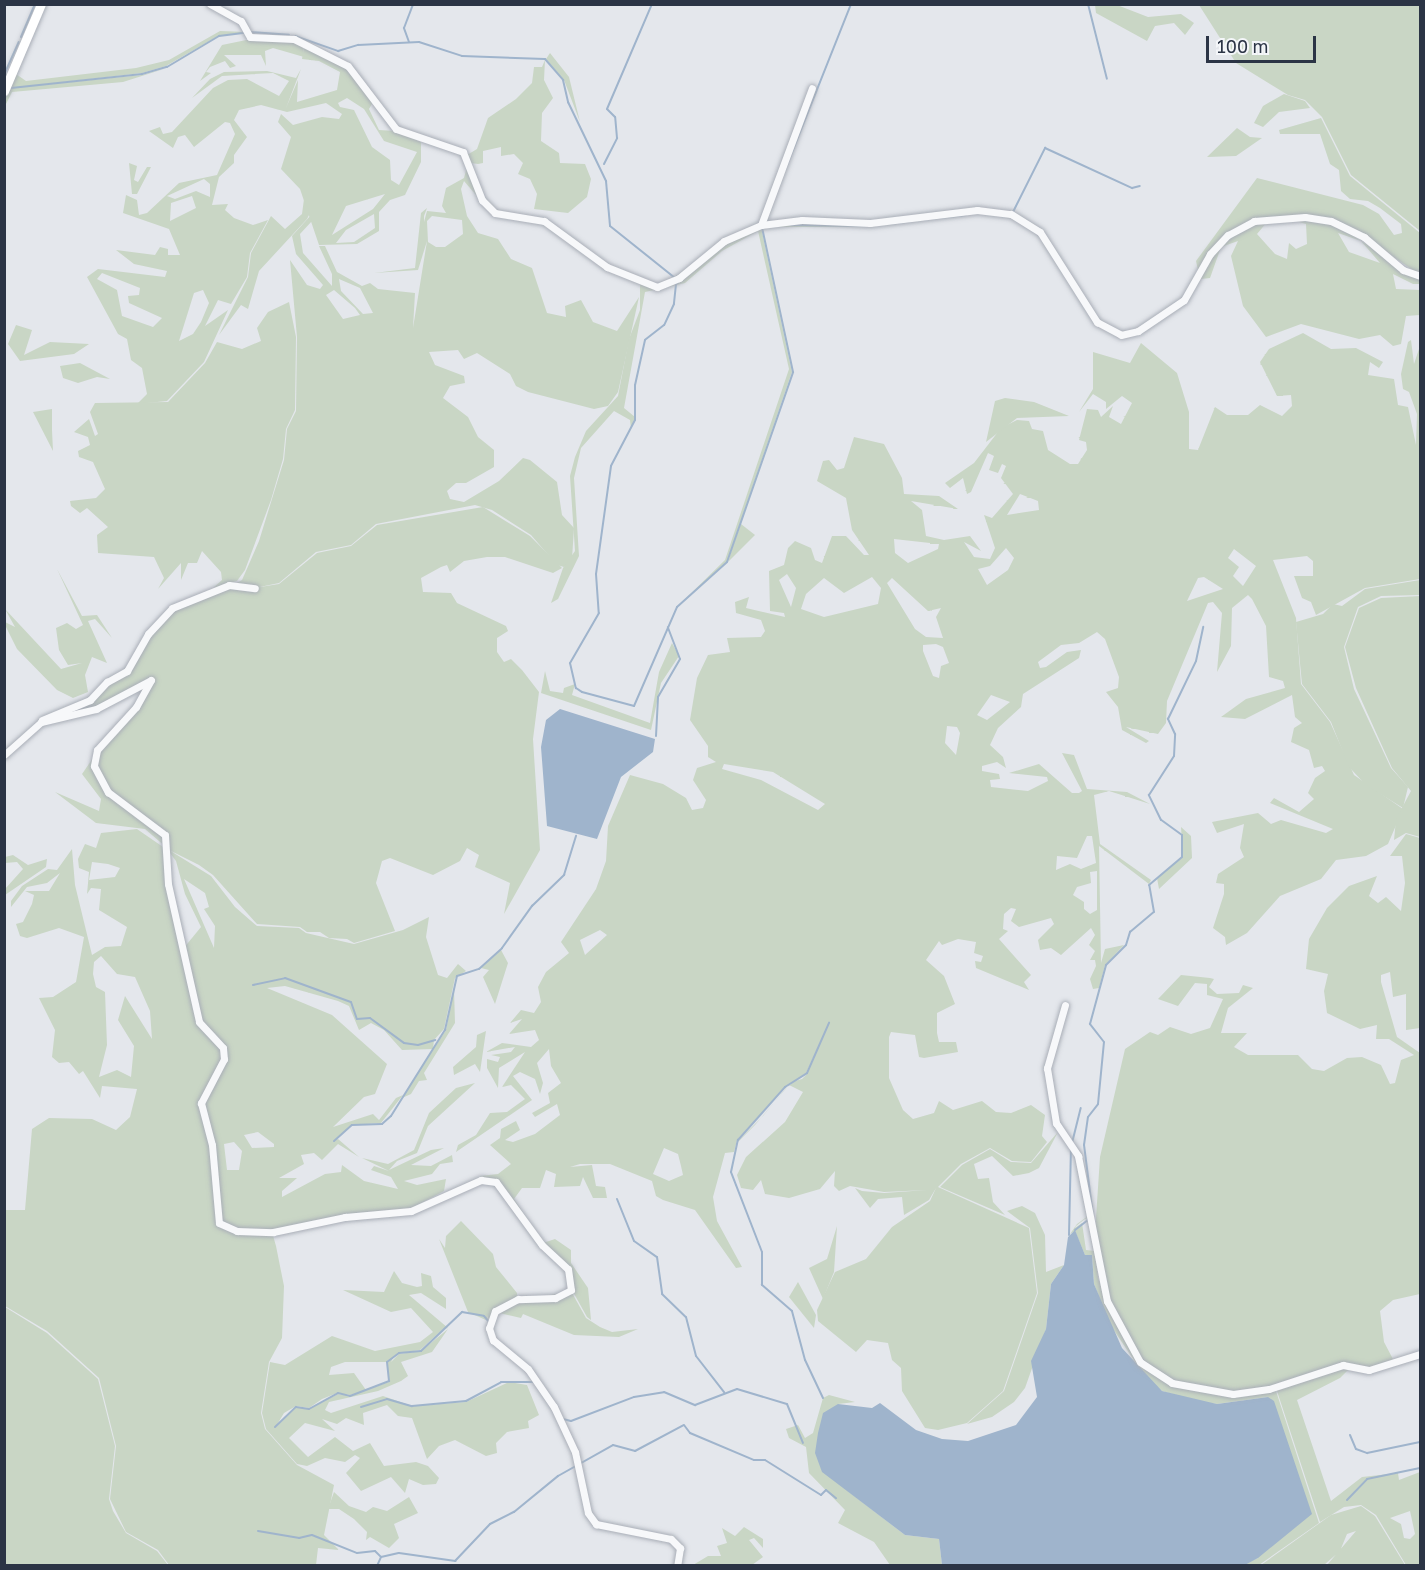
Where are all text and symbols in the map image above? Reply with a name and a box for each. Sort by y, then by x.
scale bar [1209,24,1318,62]
text: 100 m [1217,35,1268,57]

